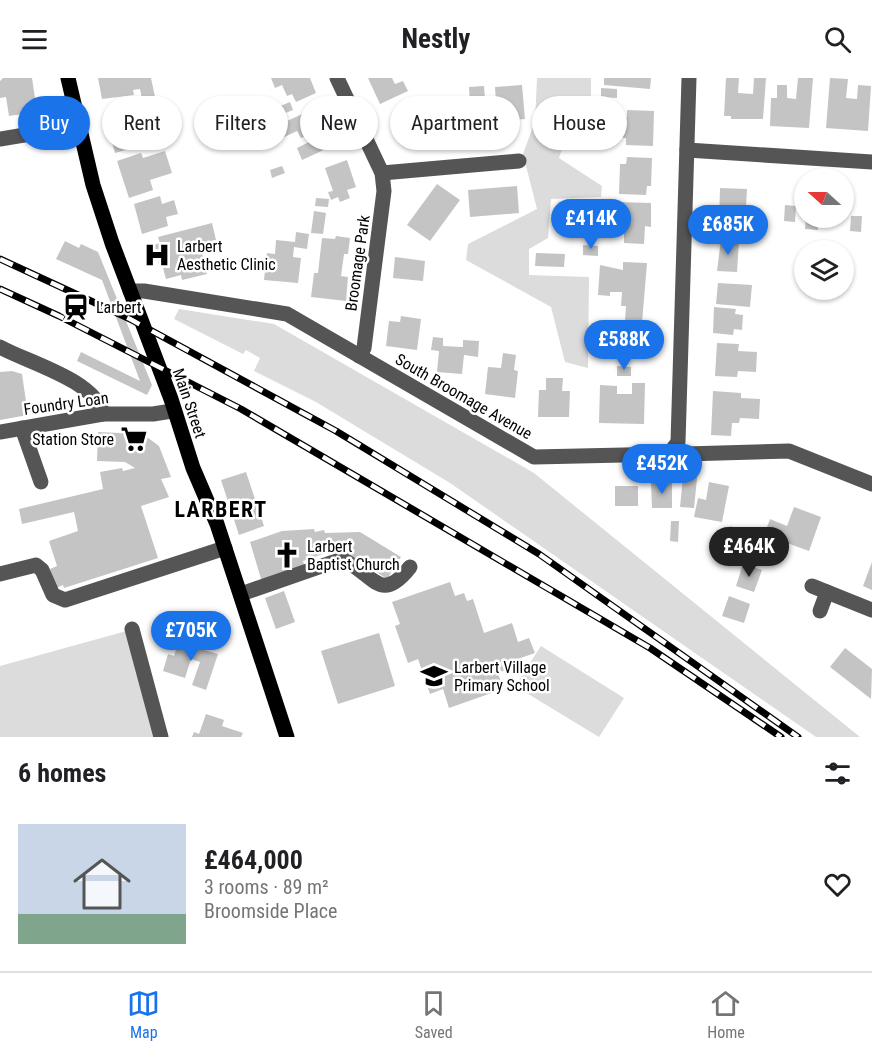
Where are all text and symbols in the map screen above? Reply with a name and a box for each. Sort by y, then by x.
icon: menu [18,23,51,56]
text: Nestly [402,23,470,55]
icon: search [821,23,854,56]
chip: Buy [18,96,90,150]
chip: Rent [102,96,182,150]
chip: Filters [194,96,288,150]
chip: New [300,96,378,150]
chip: Apartment [390,96,520,150]
chip: House [532,96,627,150]
north arrow [794,168,854,228]
map controls [794,168,854,300]
pin: £414K [549,199,633,250]
pin: £685K [686,205,770,256]
text: £414K [565,206,617,230]
text: £685K [702,212,754,236]
street label: Broomage Park [341,213,374,312]
place label: Larbert Aesthetic Clinic [177,237,276,274]
hospital icon: Larbert Aesthetic Clinic [142,240,172,270]
button: layers [794,240,854,300]
station icon: Larbert [61,292,91,322]
place label: Larbert [96,298,142,317]
pin: £588K [582,320,666,371]
text: £588K [598,327,650,351]
street label: South Broomage Avenue [392,350,535,443]
street label: Main Street [169,366,210,441]
street label: Foundry Loan [22,388,110,419]
supermarket icon: Station Store [119,424,149,454]
place label: Station Store [32,430,114,449]
pin: £452K [620,444,704,495]
text: £452K [636,451,688,475]
district label: LARBERT [174,497,268,522]
pin: £464K [707,527,791,578]
text: £464K [723,534,775,558]
place label: Larbert Baptist Church [307,537,400,574]
church icon: Larbert Baptist Church [272,540,302,570]
pin: £705K [149,611,233,662]
text: £705K [165,618,217,642]
place label: Larbert Village Primary School [454,658,550,695]
school or university icon: Larbert Village Primary School [419,661,449,691]
icon: filters [821,757,854,790]
text: 6 homes [18,758,106,788]
text: £464,000 [204,845,303,875]
icon: home [66,848,138,920]
icon: heart [821,868,854,901]
text: 3 rooms · 89 m² [204,875,329,899]
text: Broomside Place [204,899,337,923]
tab: Map [127,987,160,1042]
tab: Saved [415,987,453,1042]
tab: Home [707,987,745,1042]

